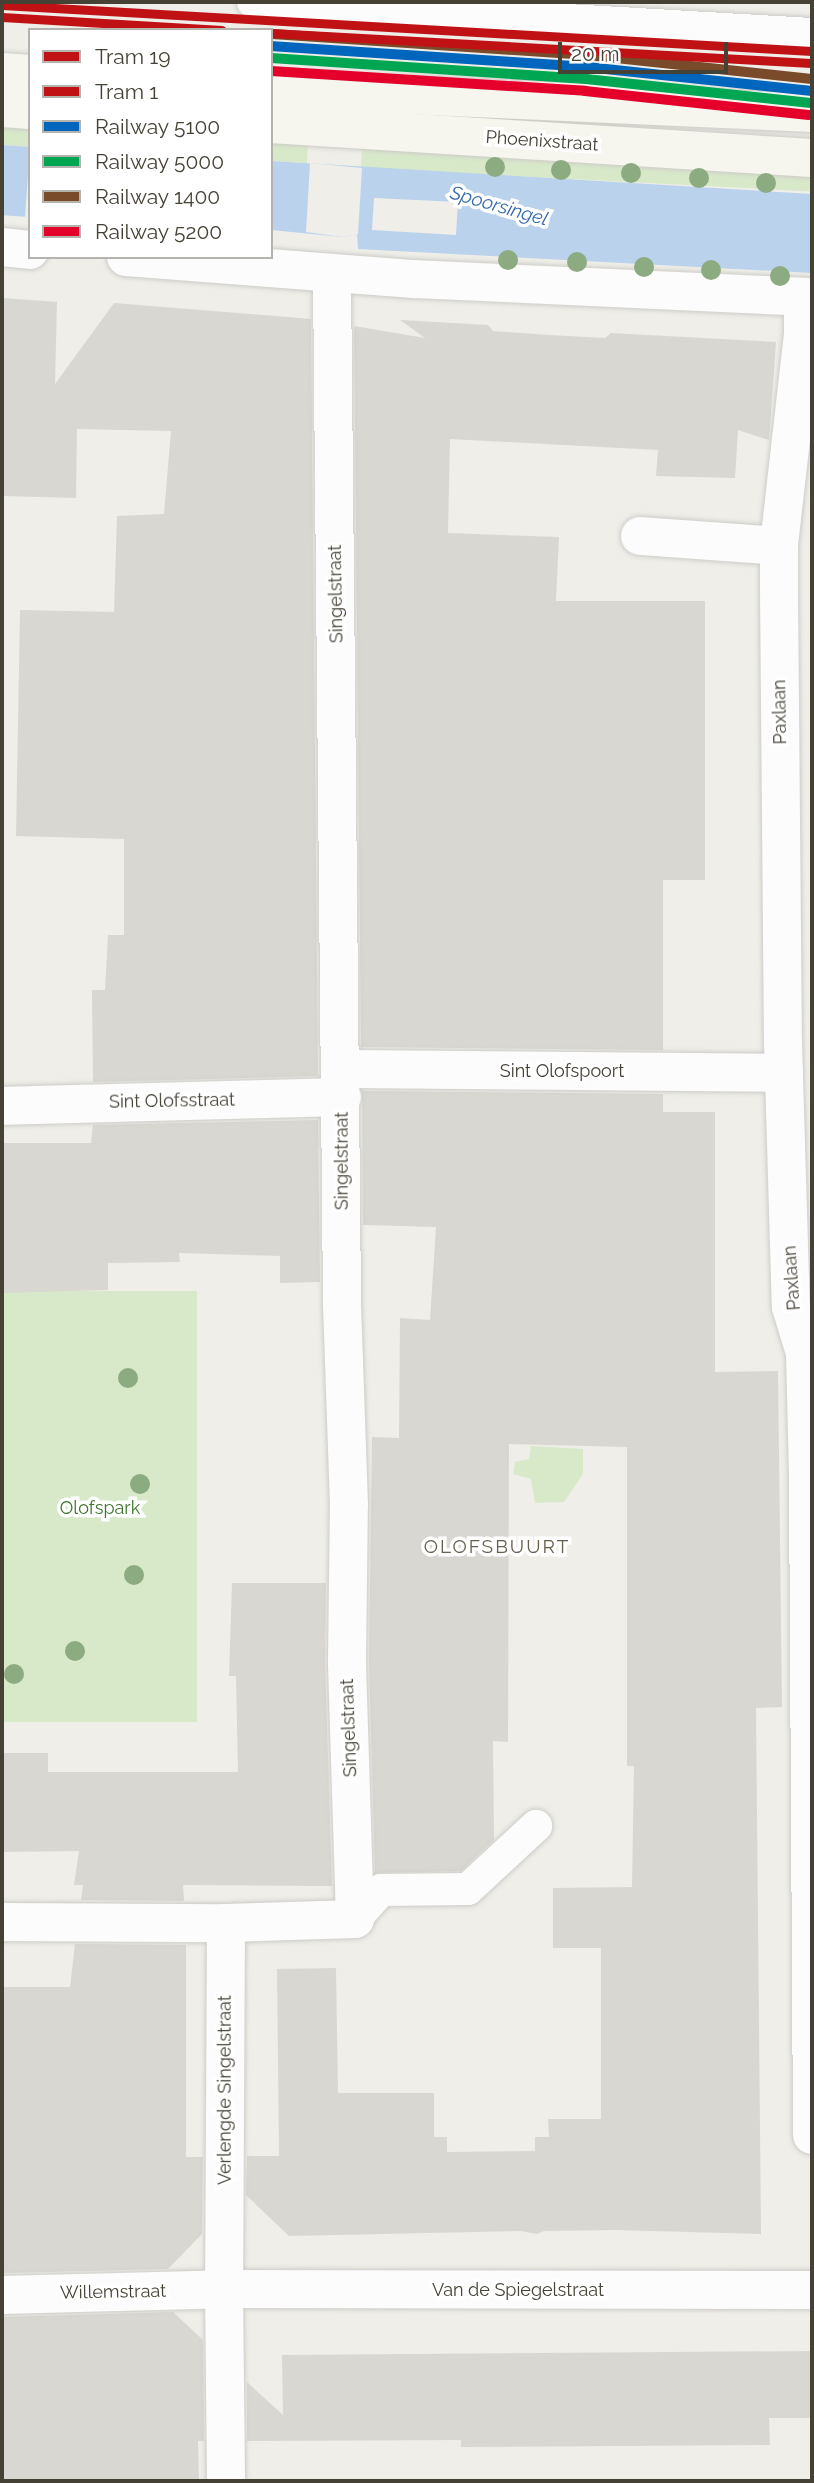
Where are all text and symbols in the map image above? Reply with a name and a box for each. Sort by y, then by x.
legend [28,28,273,259]
scale bar [562,28,732,72]
text: 20 m [571,41,619,66]
text: Tram 19 [95,44,171,69]
text: Tram 1 [95,79,158,104]
text: Railway 5100 [95,114,220,139]
street label: Phoenixstraat [485,126,599,156]
text: Railway 5000 [95,149,224,174]
water label: Spoorsingel [447,181,551,231]
text: Railway 1400 [95,184,220,209]
text: Railway 5200 [95,219,222,244]
street label: Singelstraat [324,545,348,643]
street label: Paxlaan [769,679,791,745]
street label: Sint Olofspoort [500,1060,624,1082]
street label: Sint Olofsstraat [109,1089,235,1113]
street label: Singelstraat [331,1112,353,1210]
street label: Paxlaan [779,1245,805,1311]
park label: Olofspark [60,1497,140,1519]
district label: OLOFSBUURT [425,1536,569,1558]
street label: Singelstraat [336,1678,362,1778]
street label: Verlengde Singelstraat [214,1995,236,2185]
street label: Van de Spiegelstraat [432,2279,604,2301]
street label: Willemstraat [60,2280,166,2304]

